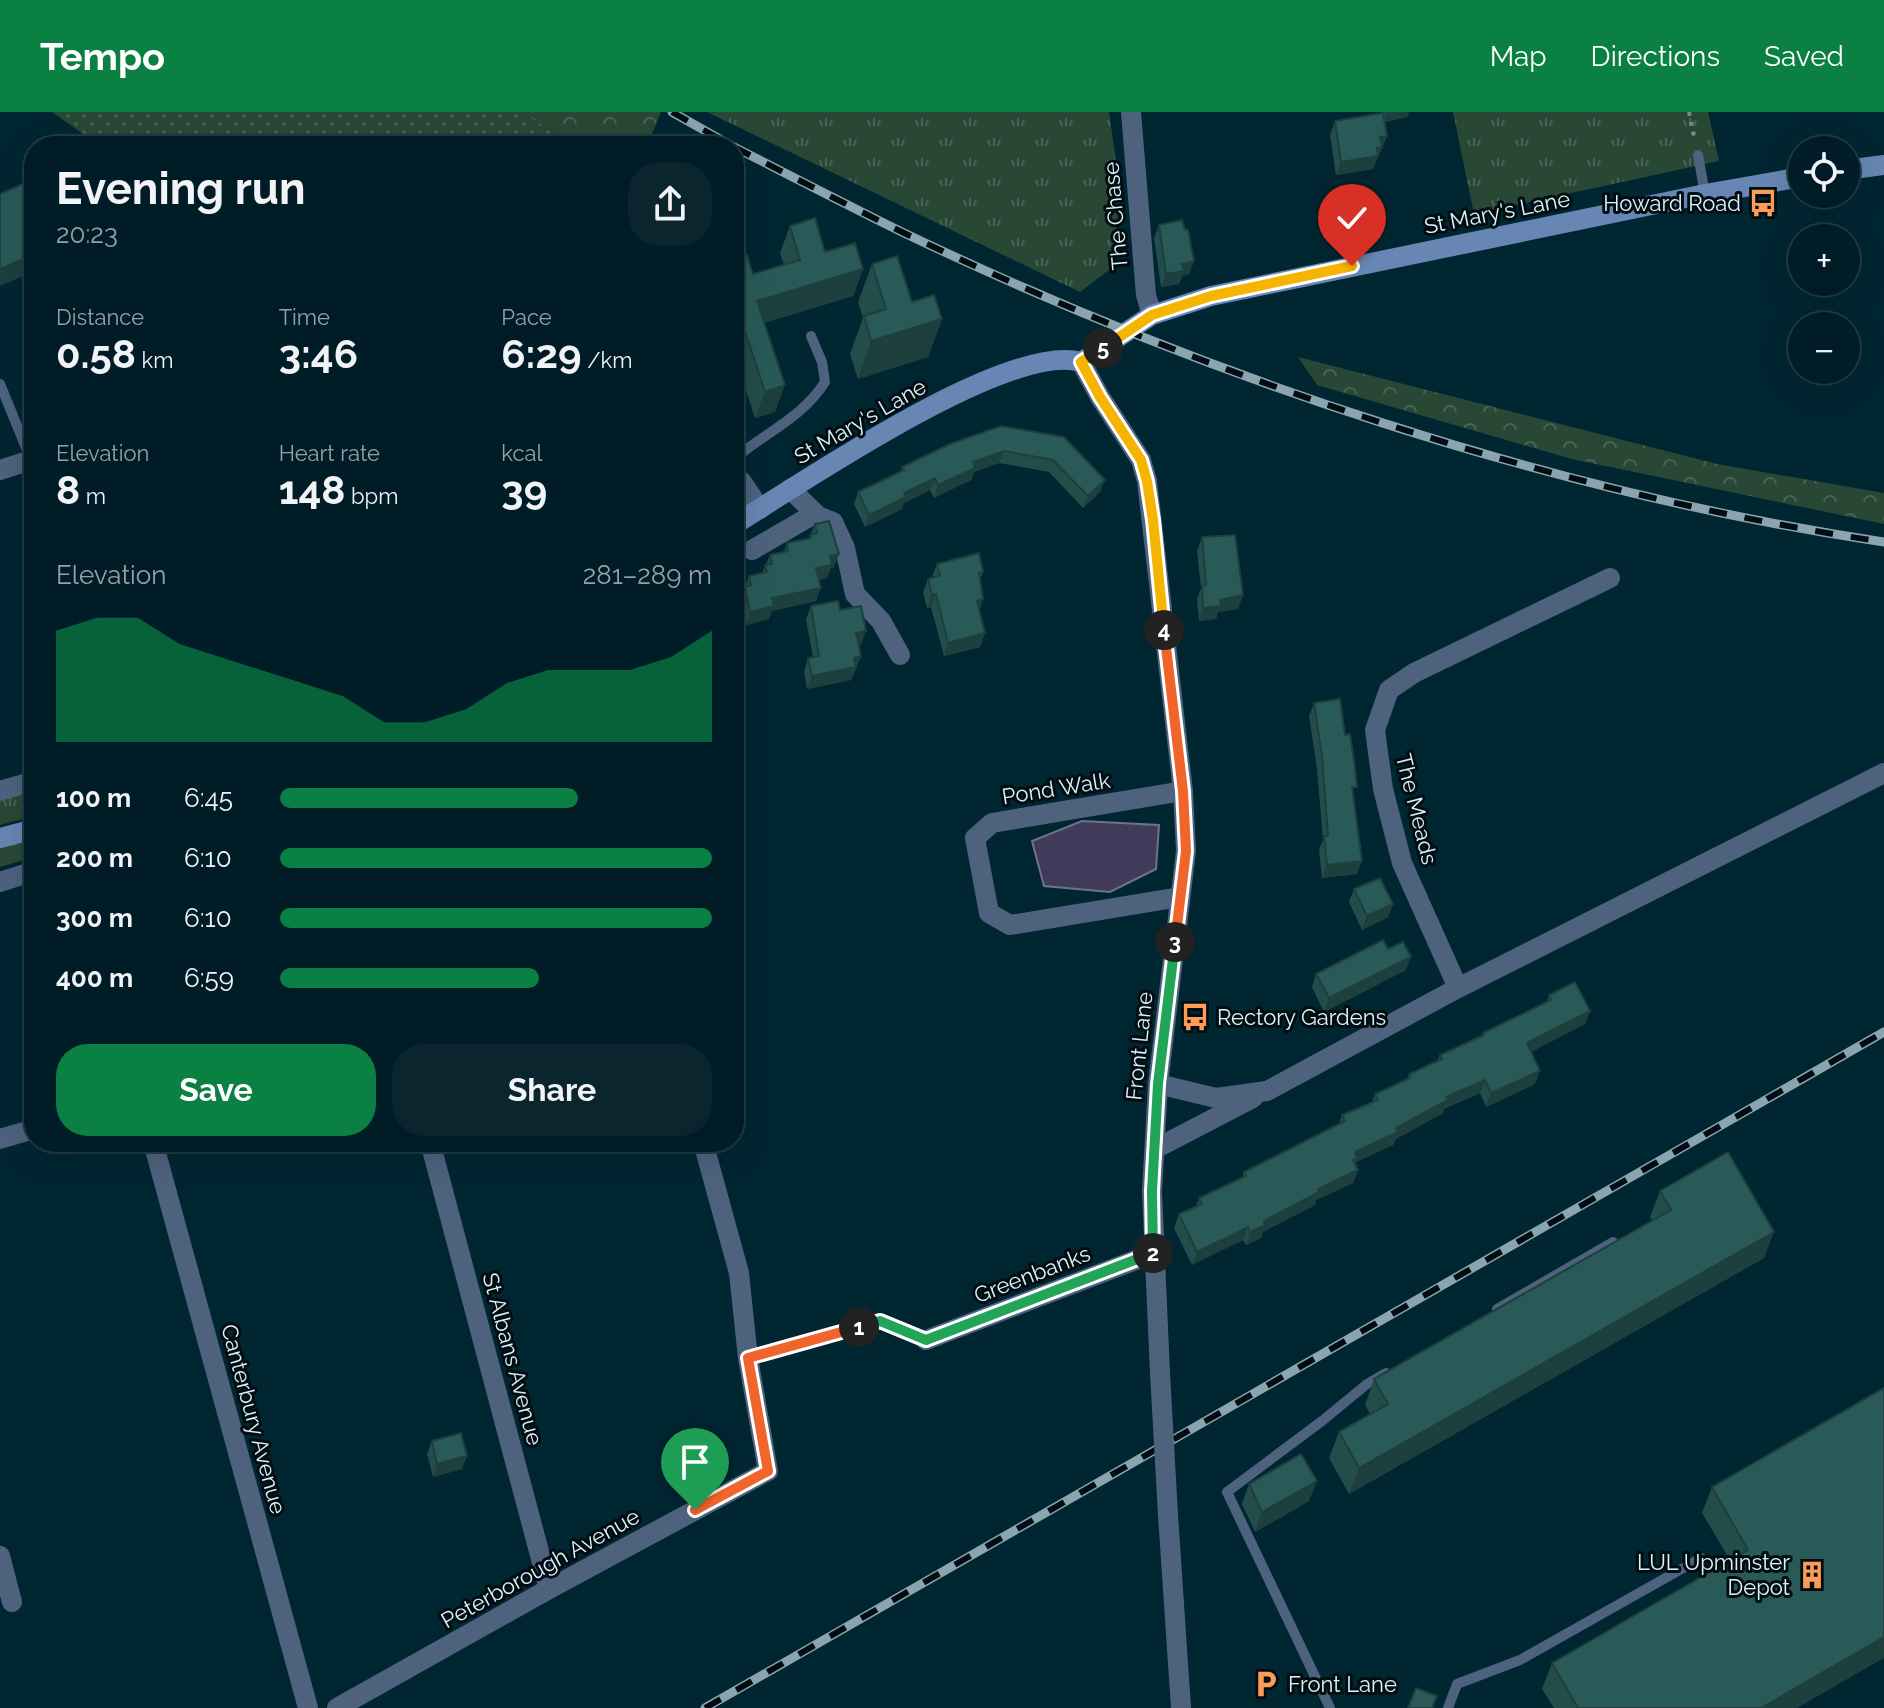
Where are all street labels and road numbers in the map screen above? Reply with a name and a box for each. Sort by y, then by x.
street label: The Chase [1097,161,1133,271]
street label: St Mary's Lane [1422,185,1572,239]
street label: St Mary's Lane [789,373,931,469]
street label: The Meads [1391,751,1443,867]
street label: Pond Walk [1000,767,1112,809]
street label: Front Lane [1120,990,1158,1101]
street label: Greenbanks [970,1240,1094,1308]
street label: St Albans Avenue [477,1270,549,1448]
street label: Canterbury Avenue [216,1321,292,1517]
street label: Peterborough Avenue [436,1503,644,1633]

